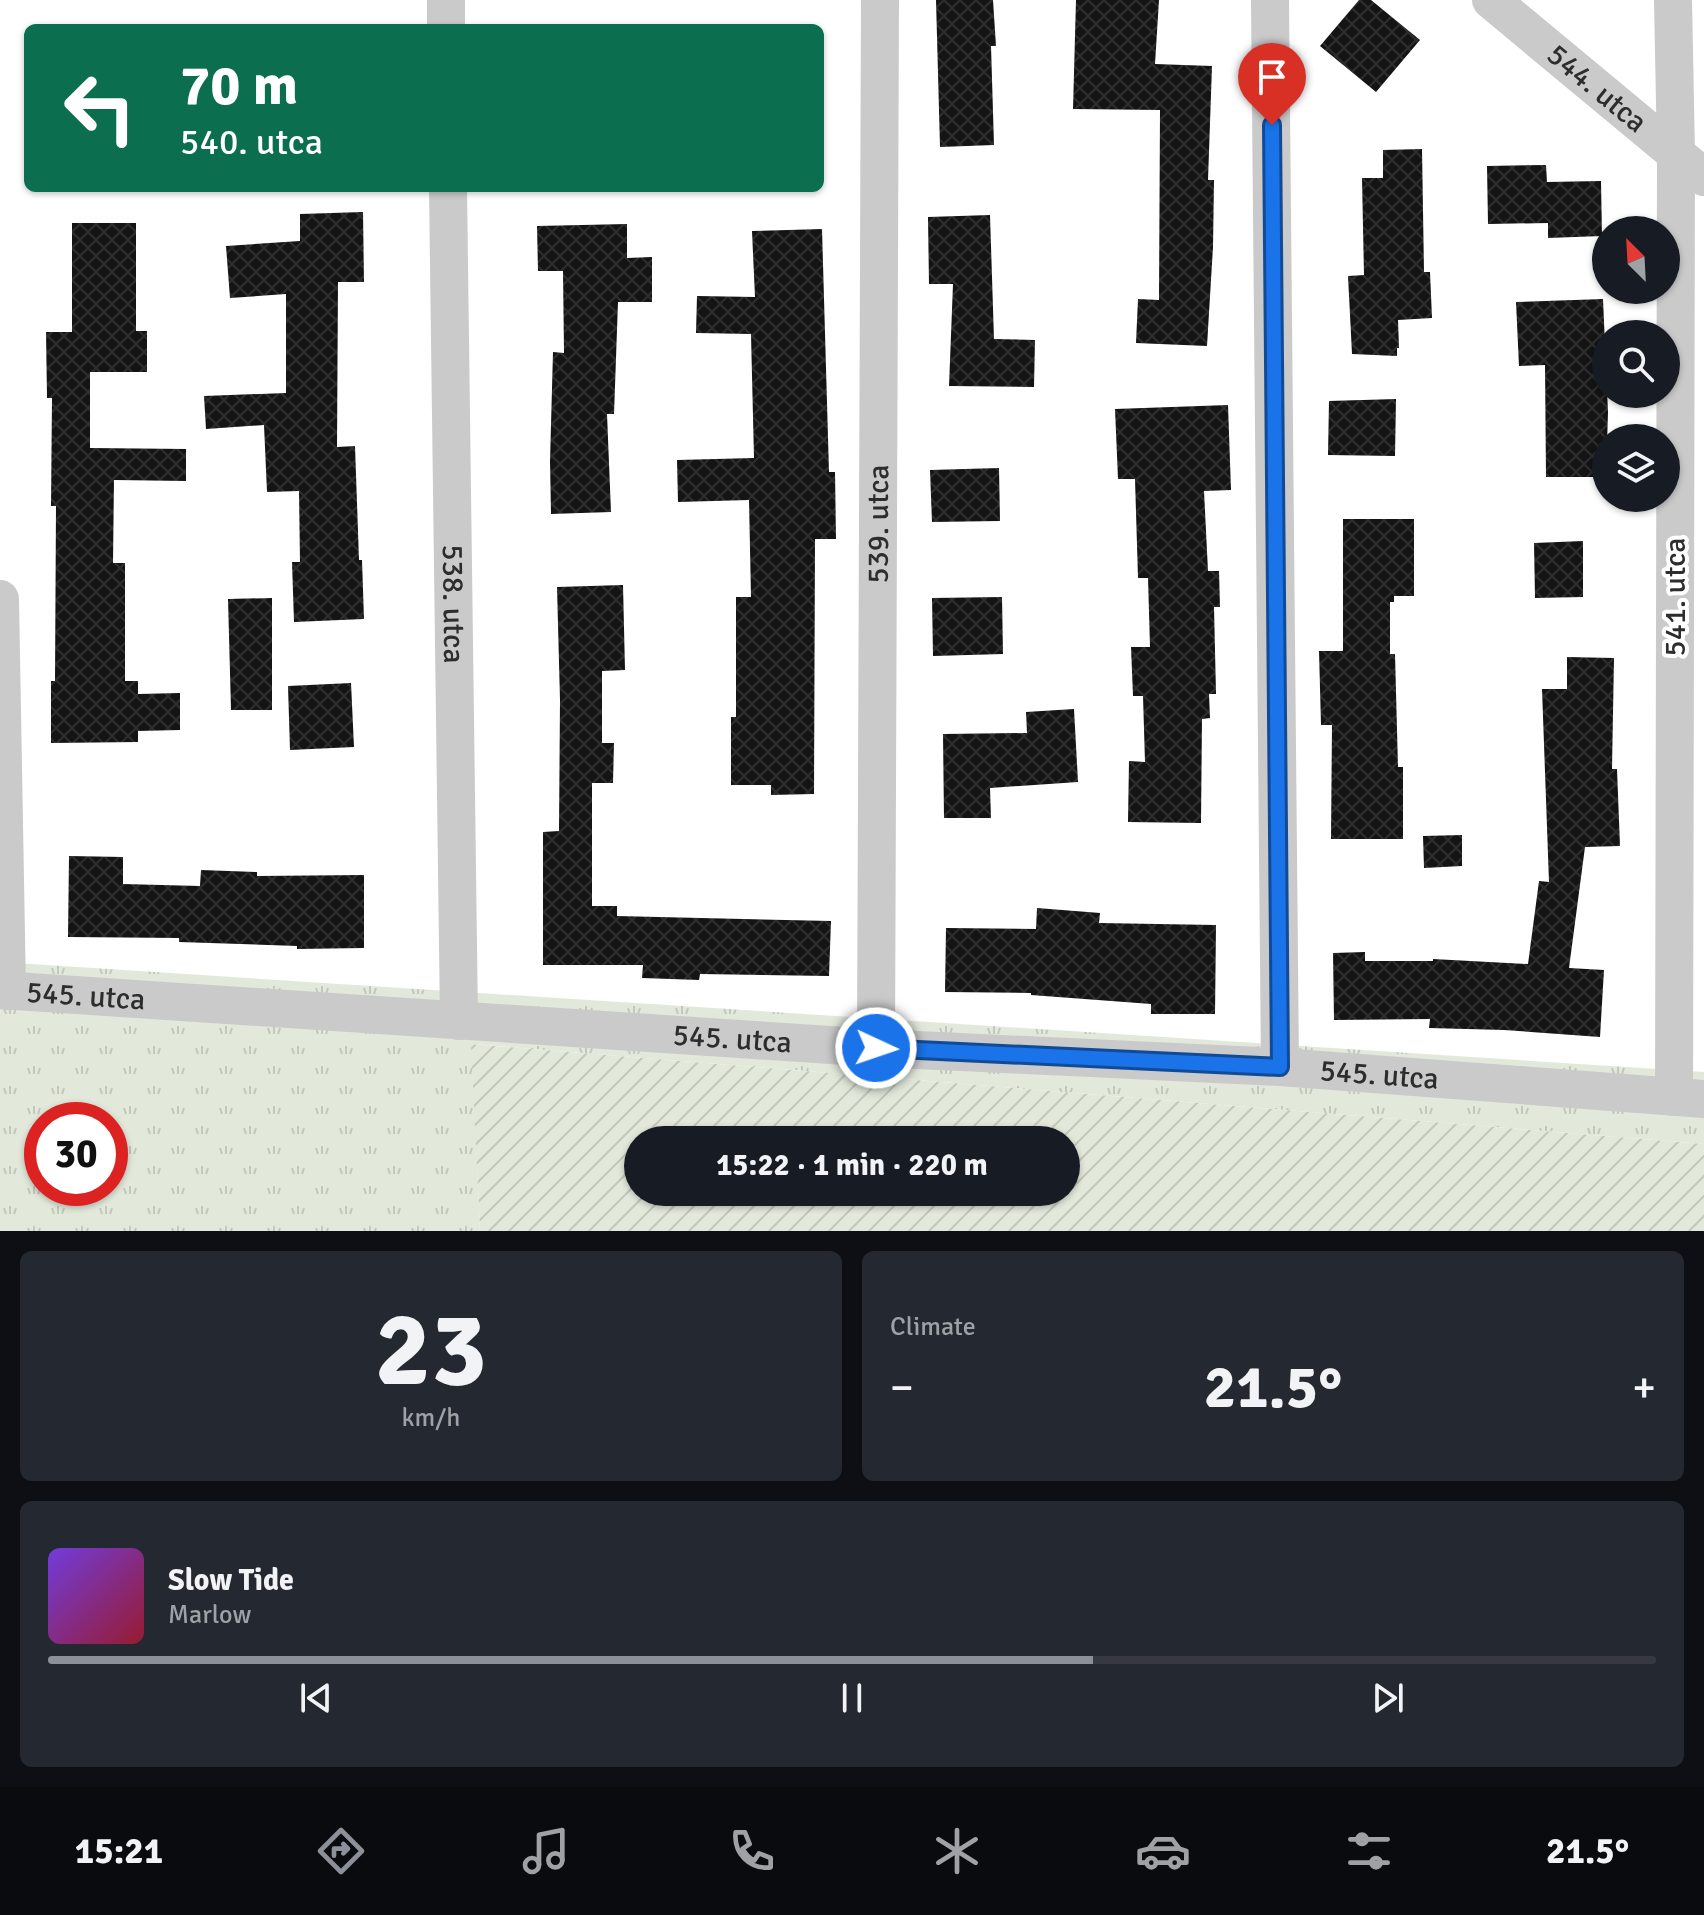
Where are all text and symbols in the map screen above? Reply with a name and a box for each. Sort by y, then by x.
street label: 544. utca [1539,36,1654,141]
pin [1238,43,1306,125]
text: 70 m [180,51,298,120]
icon: arrive [1250,55,1294,99]
icon: left [48,56,152,160]
text: 540. utca [180,120,323,165]
north arrow [1592,216,1680,304]
map controls [1592,216,1680,512]
button: search [1592,320,1680,408]
button: layers [1592,424,1680,512]
street label: 539. utca [860,464,897,584]
street label: 541. utca [1657,537,1694,657]
street label: 538. utca [434,544,472,664]
street label: 545. utca [25,974,146,1019]
position arrow [834,1006,918,1090]
street label: 545. utca [672,1017,793,1061]
street label: 545. utca [1319,1052,1440,1098]
speed limit sign: 30 [24,1102,128,1206]
text: 15:22 · 1 min · 220 m [716,1147,988,1184]
text: 23 [375,1286,487,1414]
text: Climate [890,1311,976,1343]
text: 21.5° [1204,1351,1342,1425]
text: − [890,1361,914,1415]
text: + [1632,1361,1656,1415]
text: km/h [402,1402,460,1434]
text: Slow Tide [168,1562,294,1599]
text: Marlow [168,1599,251,1631]
icon: previous [294,1676,338,1720]
icon: pause [830,1676,874,1720]
icon: next [1366,1676,1410,1720]
icon: directions [313,1823,369,1879]
icon: music [518,1823,574,1879]
icon: phone [724,1823,780,1879]
icon: climate [929,1823,985,1879]
icon: car [1135,1823,1191,1879]
icon: filters [1341,1823,1397,1879]
text: 15:21 [75,1829,163,1874]
text: 21.5° [1546,1829,1629,1874]

